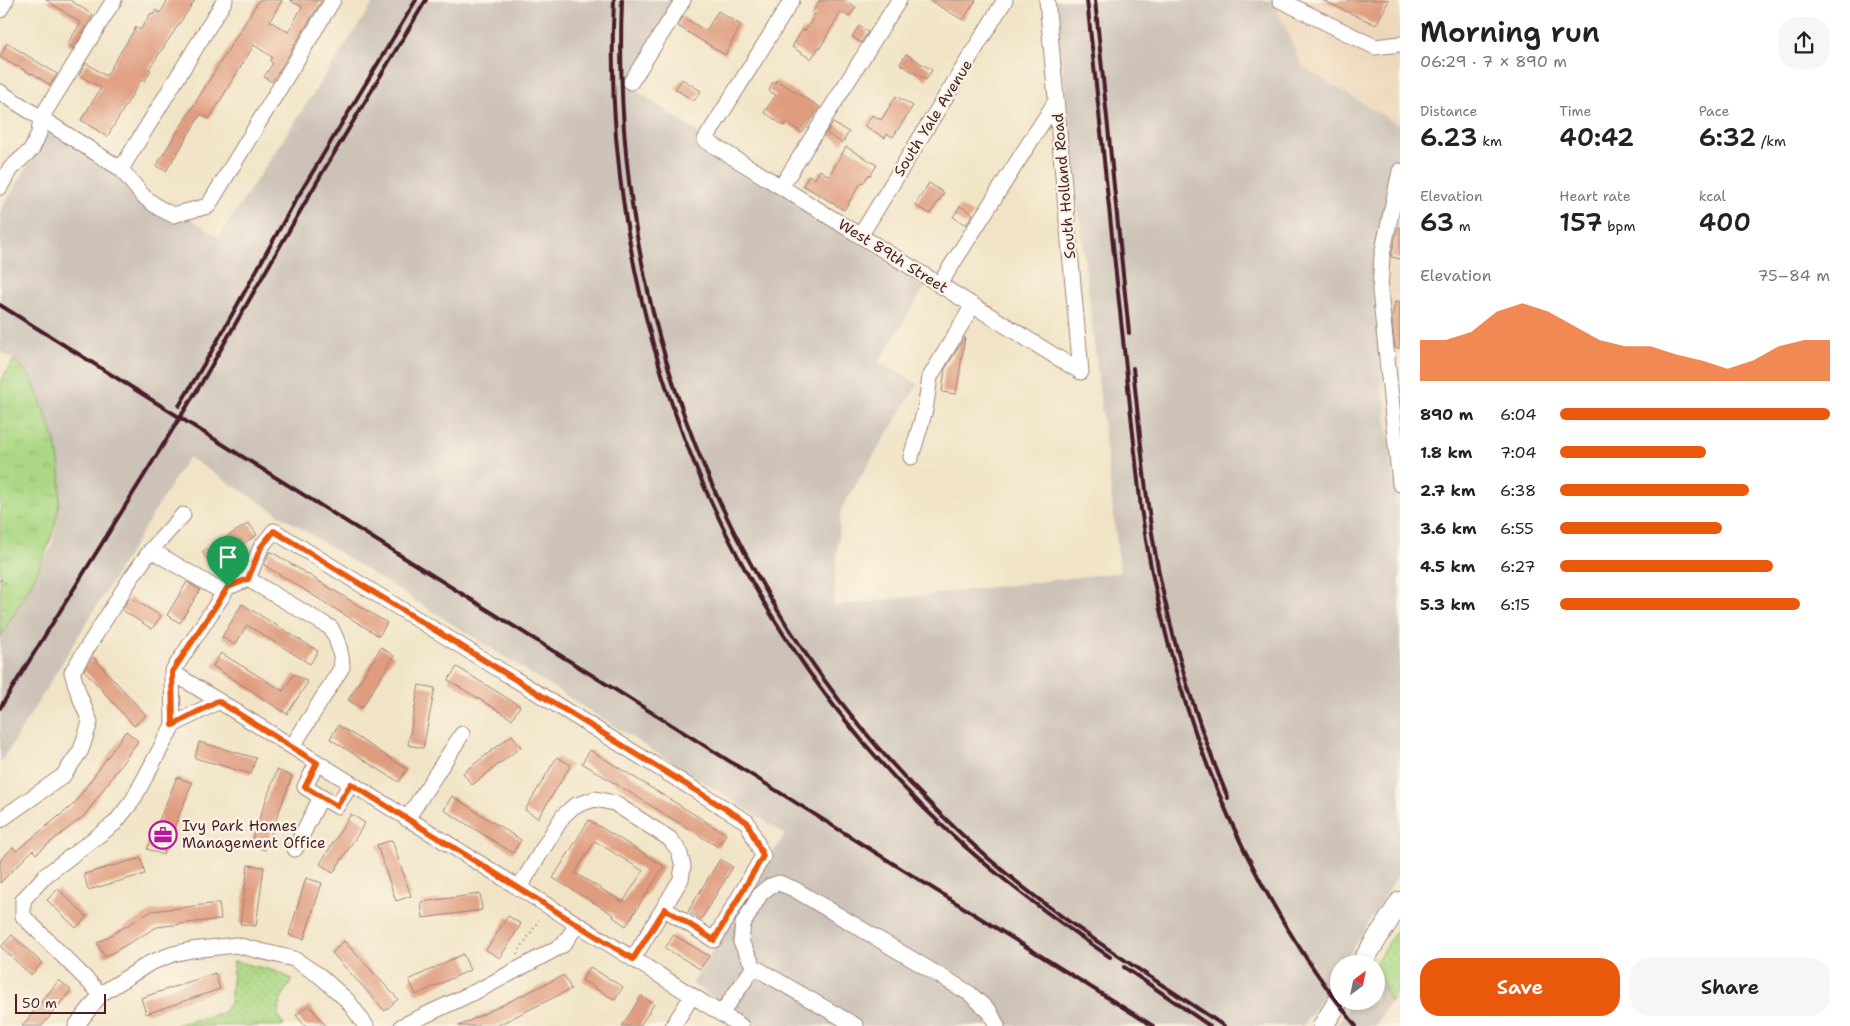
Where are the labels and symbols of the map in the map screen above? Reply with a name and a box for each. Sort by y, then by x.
street label: South Yale Avenue [889,56,977,180]
street label: South Holland Road [1048,112,1080,260]
street label: West 89th Street [834,214,952,298]
pin [207,536,249,587]
place label: Ivy Park Homes Management Office [182,816,326,853]
office icon: Ivy Park Homes Management Office [148,820,178,850]
north arrow [1330,955,1385,1010]
scale bar [15,991,106,1014]

